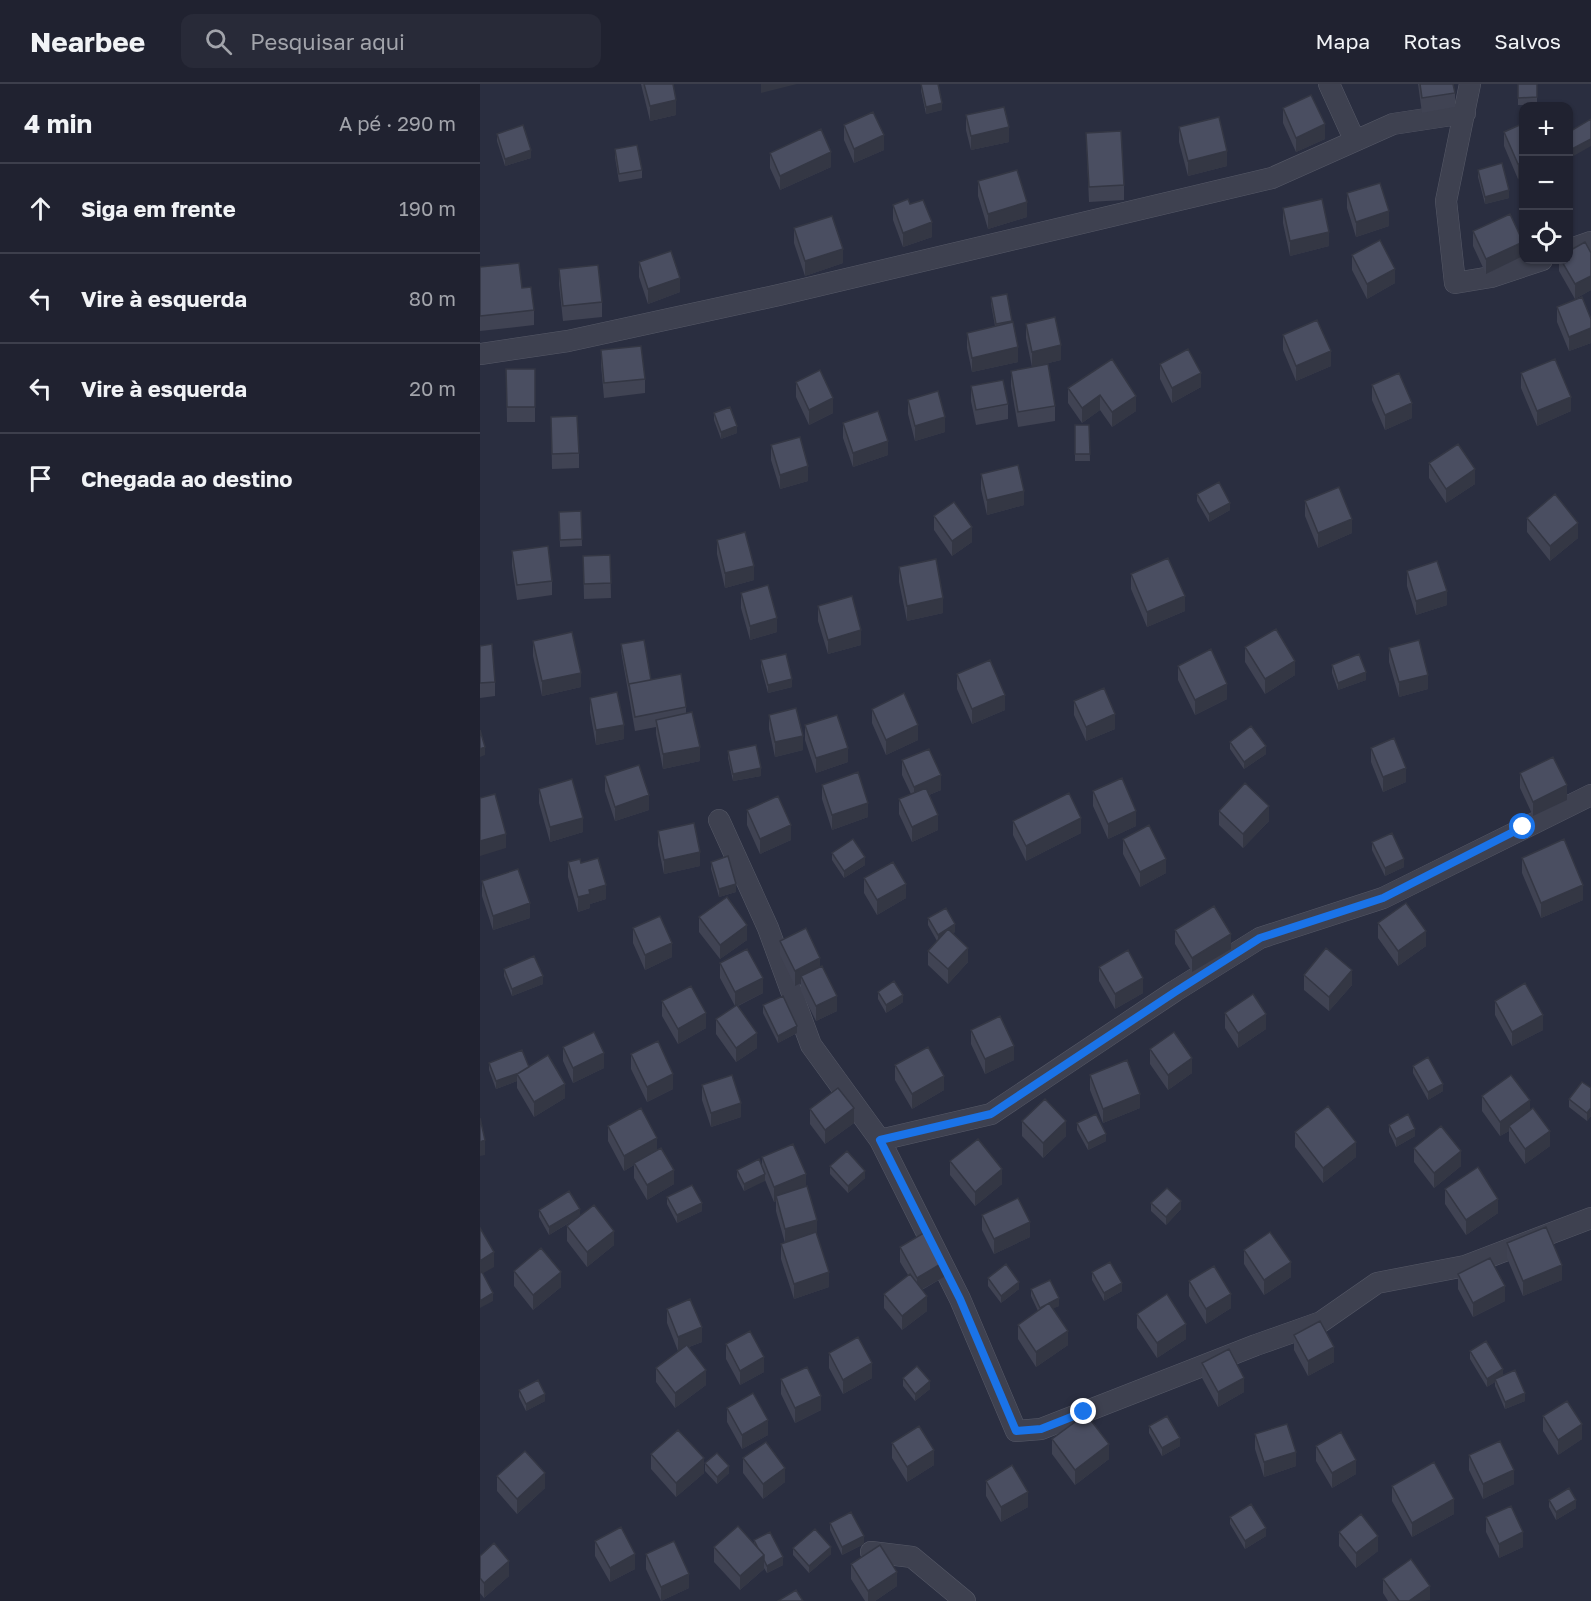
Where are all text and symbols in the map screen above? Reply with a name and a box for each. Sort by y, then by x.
search box [181,14,601,68]
text: Nearbee [30,25,145,58]
icon: search [202,25,235,58]
text: Pesquisar aqui [250,28,405,55]
text: Mapa [1316,28,1370,54]
text: Rotas [1403,28,1461,54]
text: Salvos [1494,28,1561,54]
map controls [1519,102,1573,264]
button: + [1519,102,1573,156]
text: 4 min [24,108,92,139]
text: A pé · 290 m [339,111,456,135]
button: − [1519,156,1573,210]
icon: ahead [24,192,57,225]
text: Siga em frente [81,195,236,222]
text: 190 m [399,196,456,220]
button: locate [1519,210,1573,264]
icon: left [24,282,57,315]
text: Vire à esquerda [81,285,247,312]
text: 80 m [409,286,456,310]
icon: left [24,372,57,405]
text: Vire à esquerda [81,375,247,402]
text: 20 m [409,376,456,400]
icon: arrive [24,462,57,495]
text: Chegada ao destino [81,465,293,492]
route start [1509,813,1535,839]
route end [1070,1398,1096,1424]

